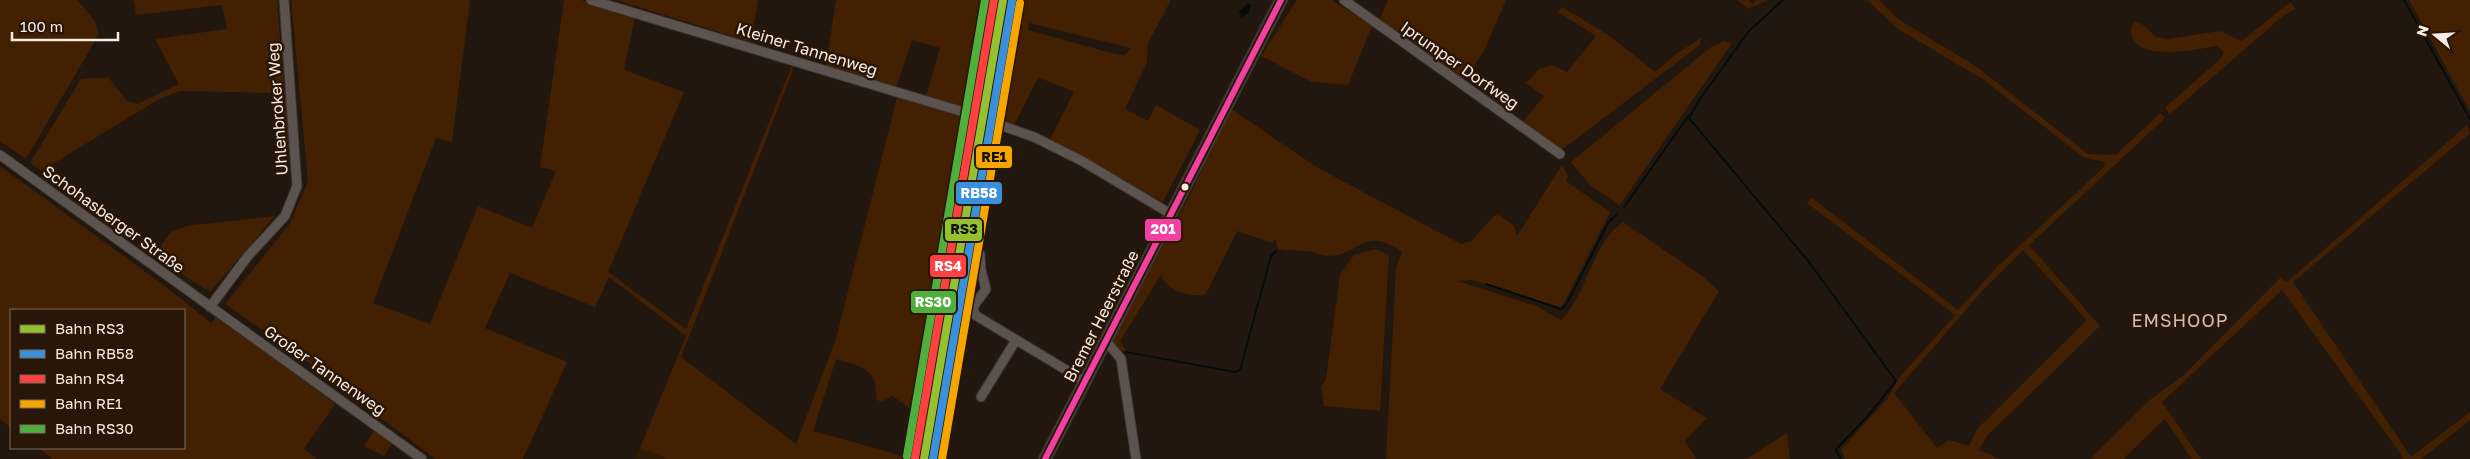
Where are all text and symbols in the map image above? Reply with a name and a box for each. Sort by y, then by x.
scale bar [12,10,119,42]
north arrow [2410,10,2460,60]
text: 100 m [20,17,63,35]
street label: Iprumper Dorfweg [1397,17,1523,113]
street label: Kleiner Tannenweg [734,18,880,80]
text: N [2412,23,2432,39]
street label: Uhlenbroker Weg [262,42,292,176]
line badge: RE1 [975,145,1013,169]
text: RE1 [981,148,1007,165]
street label: Schohasberger Straße [39,161,189,277]
line badge: RB58 [955,181,1003,205]
unlabelled marker [1180,182,1190,192]
text: RB58 [960,184,998,201]
line badge: RS3 [944,218,983,242]
line badge: 201 [1144,218,1182,242]
text: RS3 [950,220,978,237]
text: 201 [1151,220,1175,237]
street label: Bremer Heerstraße [1059,247,1143,385]
line badge: RS4 [929,254,967,278]
text: RS4 [934,257,962,274]
line badge: RS30 [910,290,957,314]
text: RS30 [915,293,951,310]
legend [10,309,185,449]
district label: EMSHOOP [2131,309,2229,331]
text: Bahn RS3 [55,319,124,337]
street label: Großer Tannenweg [260,321,390,419]
text: Bahn RB58 [55,344,134,362]
text: Bahn RS4 [55,369,125,387]
text: Bahn RE1 [55,394,122,412]
text: Bahn RS30 [55,419,134,437]

